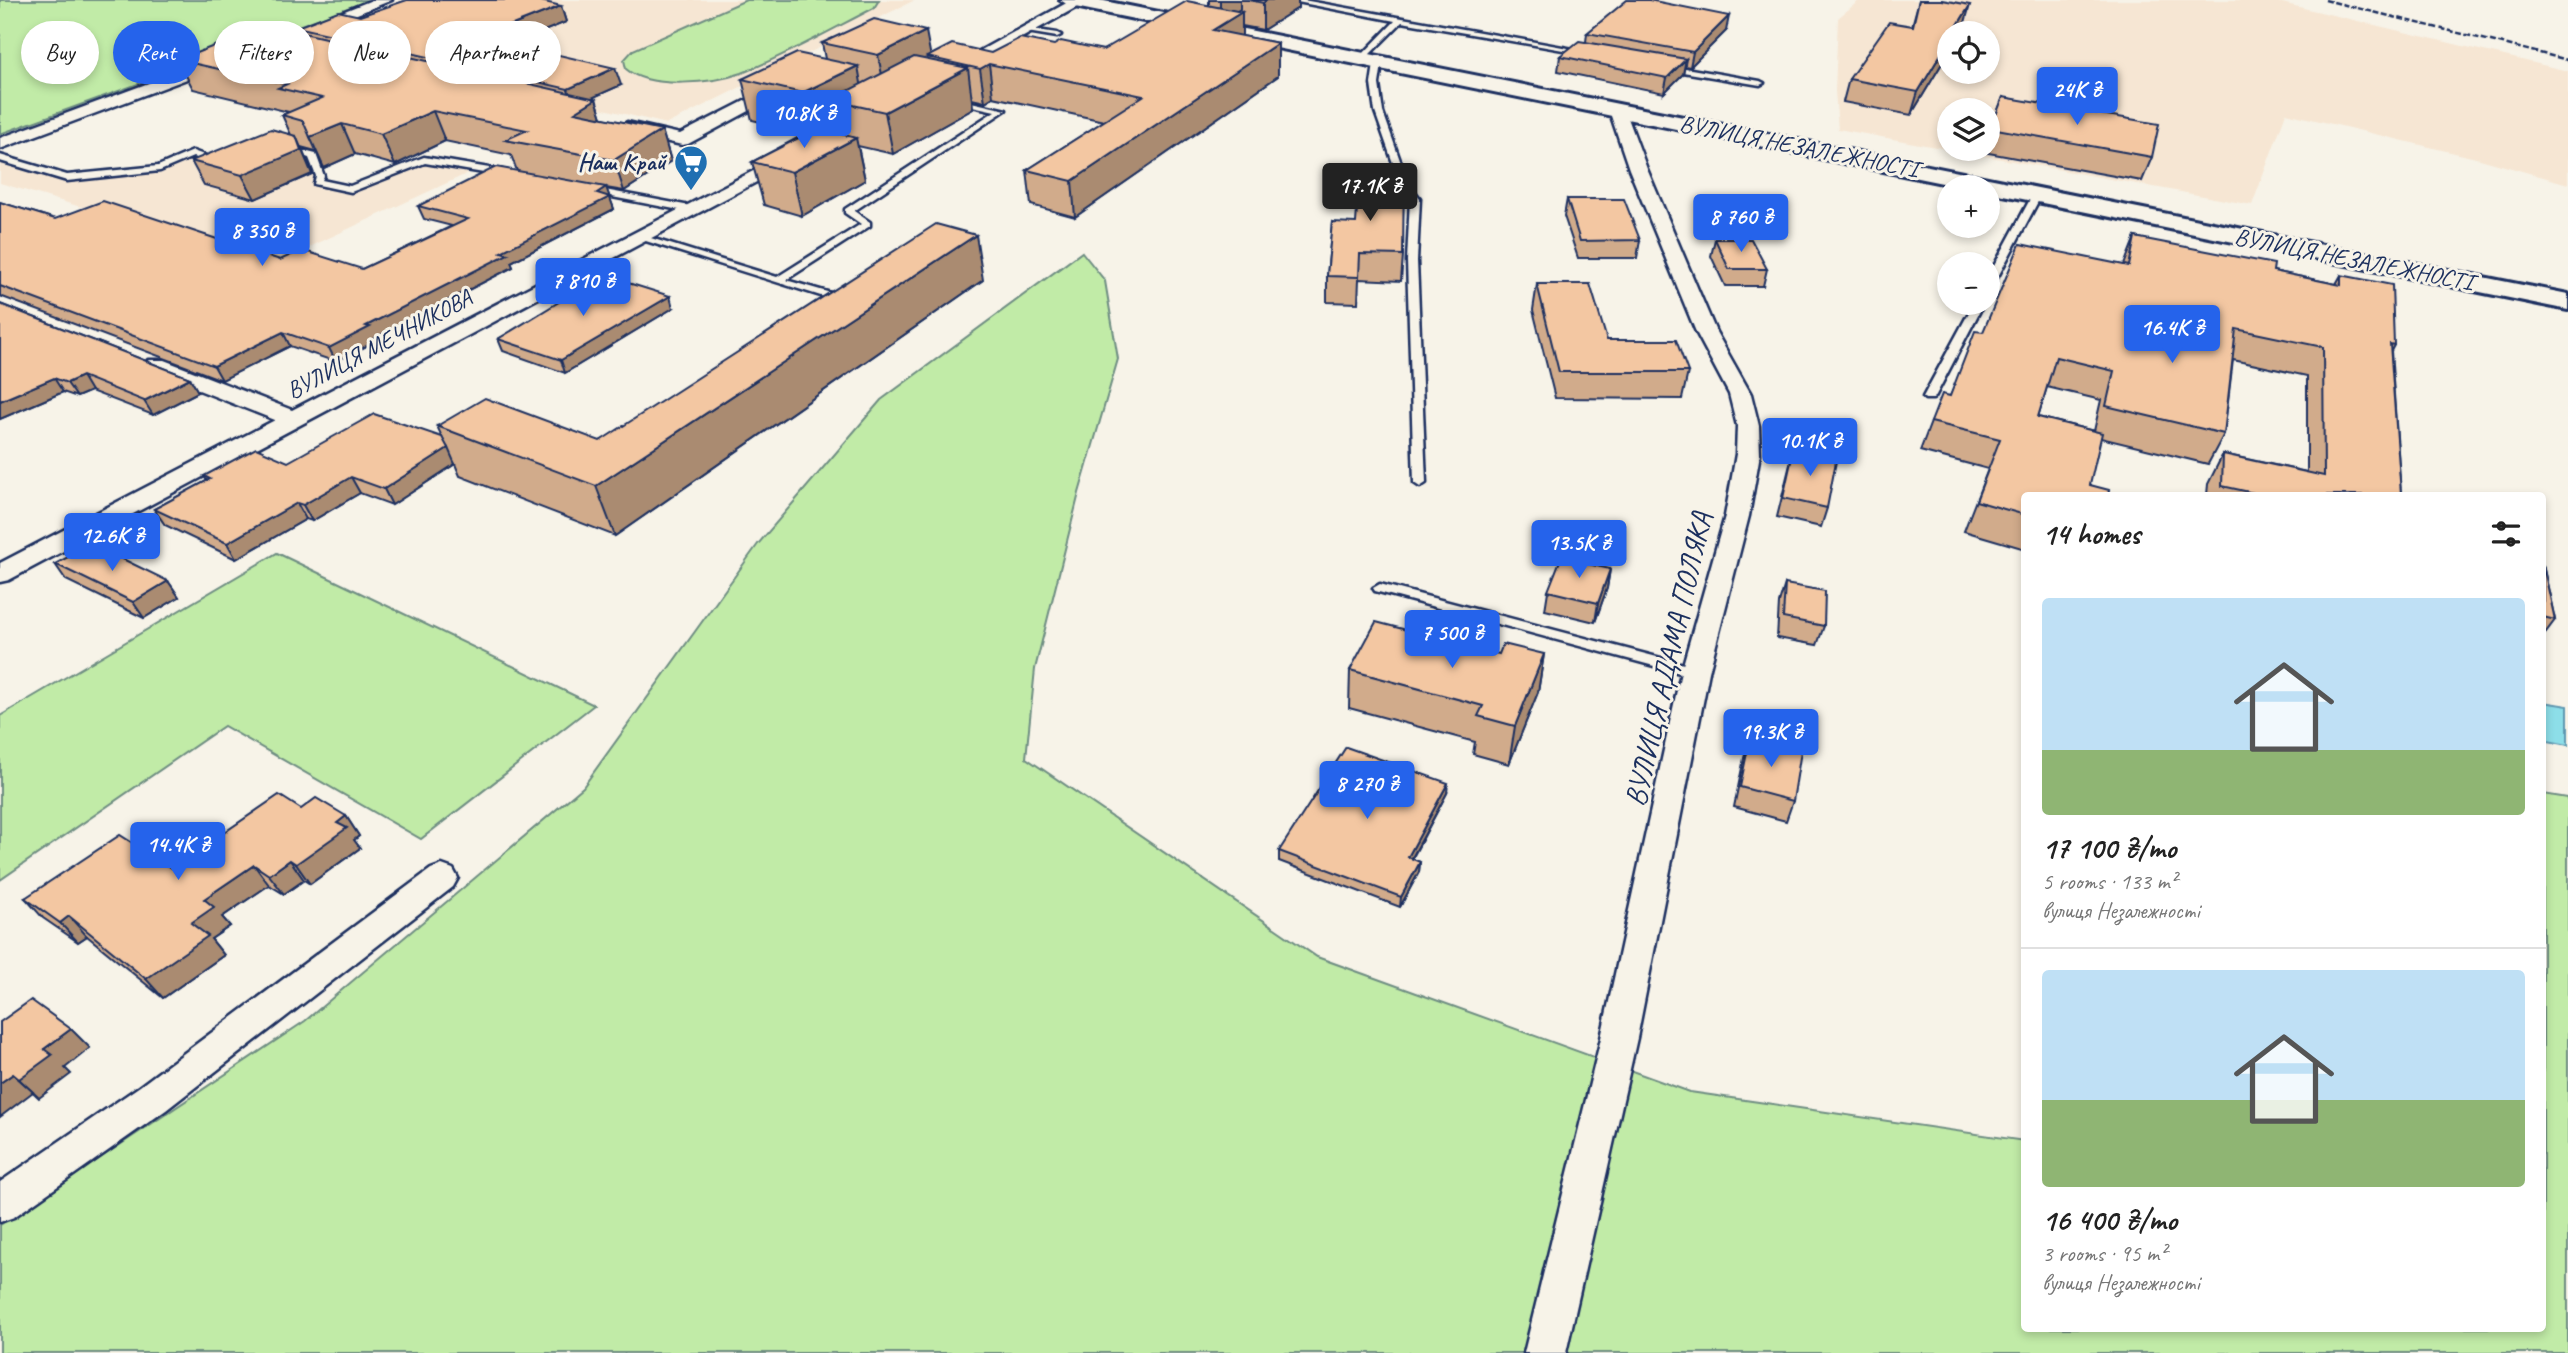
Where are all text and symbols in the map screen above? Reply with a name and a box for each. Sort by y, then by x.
chip: Buy [21,21,99,84]
chip: Rent [113,21,200,84]
chip: Filters [214,21,314,84]
chip: New [328,21,411,84]
chip: Apartment [425,21,561,84]
map controls [1937,21,2000,315]
button: locate [1937,21,2000,84]
pin: 24K ₴ [2028,68,2126,127]
text: 24K ₴ [2053,75,2101,104]
pin: 10.8K ₴ [739,90,869,150]
text: 10.8K ₴ [772,98,836,127]
button: layers [1937,98,2000,161]
street label: ВУЛИЦЯ НЕЗАЛЕЖНОСТІ [1677,108,1926,185]
supermarket icon: Наш Край [672,143,710,192]
place label: Наш Край [578,147,668,177]
pin: 17.1K ₴ [1305,164,1435,223]
text: 17.1K ₴ [1338,171,1402,200]
button: + [1937,175,2000,238]
pin: 8 760 ₴ [1676,194,1806,254]
text: 8 760 ₴ [1709,202,1773,231]
pin: 8 350 ₴ [197,208,327,268]
text: 8 350 ₴ [231,216,293,245]
street label: ВУЛИЦЯ НЕЗАЛЕЖНОСТІ [2232,221,2481,298]
button: − [1937,252,2000,315]
pin: 7 810 ₴ [518,258,648,318]
text: 7 810 ₴ [552,266,615,295]
street label: ВУЛИЦЯ МЕЧНИКОВА [281,282,478,405]
pin: 16.4K ₴ [2107,306,2237,365]
text: 16.4K ₴ [2140,313,2204,342]
pin: 10.1K ₴ [1745,419,1875,478]
text: 10.1K ₴ [1778,426,1842,455]
street label: ВУЛИЦЯ АДАМА ПОЛЯКА [1616,507,1721,810]
pin: 12.6K ₴ [47,514,177,573]
text: 14 homes [2042,515,2140,553]
icon: filters [2487,515,2525,553]
pin: 13.5K ₴ [1514,520,1644,580]
text: 12.6K ₴ [80,521,144,550]
text: 13.5K ₴ [1547,528,1611,557]
pin: 7 500 ₴ [1387,610,1517,670]
text: 7 500 ₴ [1421,618,1483,647]
icon: home [2221,644,2347,770]
pin: 19.3K ₴ [1706,710,1836,769]
text: 19.3K ₴ [1739,717,1803,746]
pin: 8 270 ₴ [1302,762,1432,821]
text: 8 270 ₴ [1336,769,1399,798]
pin: 14.4K ₴ [113,822,243,882]
text: 17 100 ₴/mo [2042,829,2176,867]
text: 14.4K ₴ [146,830,210,859]
text: 5 rooms · 133 m² [2042,867,2177,896]
text: вулиця Незалежності [2042,896,2200,925]
icon: home [2221,1016,2347,1142]
text: 16 400 ₴/mo [2042,1201,2177,1239]
text: 3 rooms · 95 m² [2042,1239,2166,1268]
text: вулиця Незалежності [2042,1268,2200,1297]

